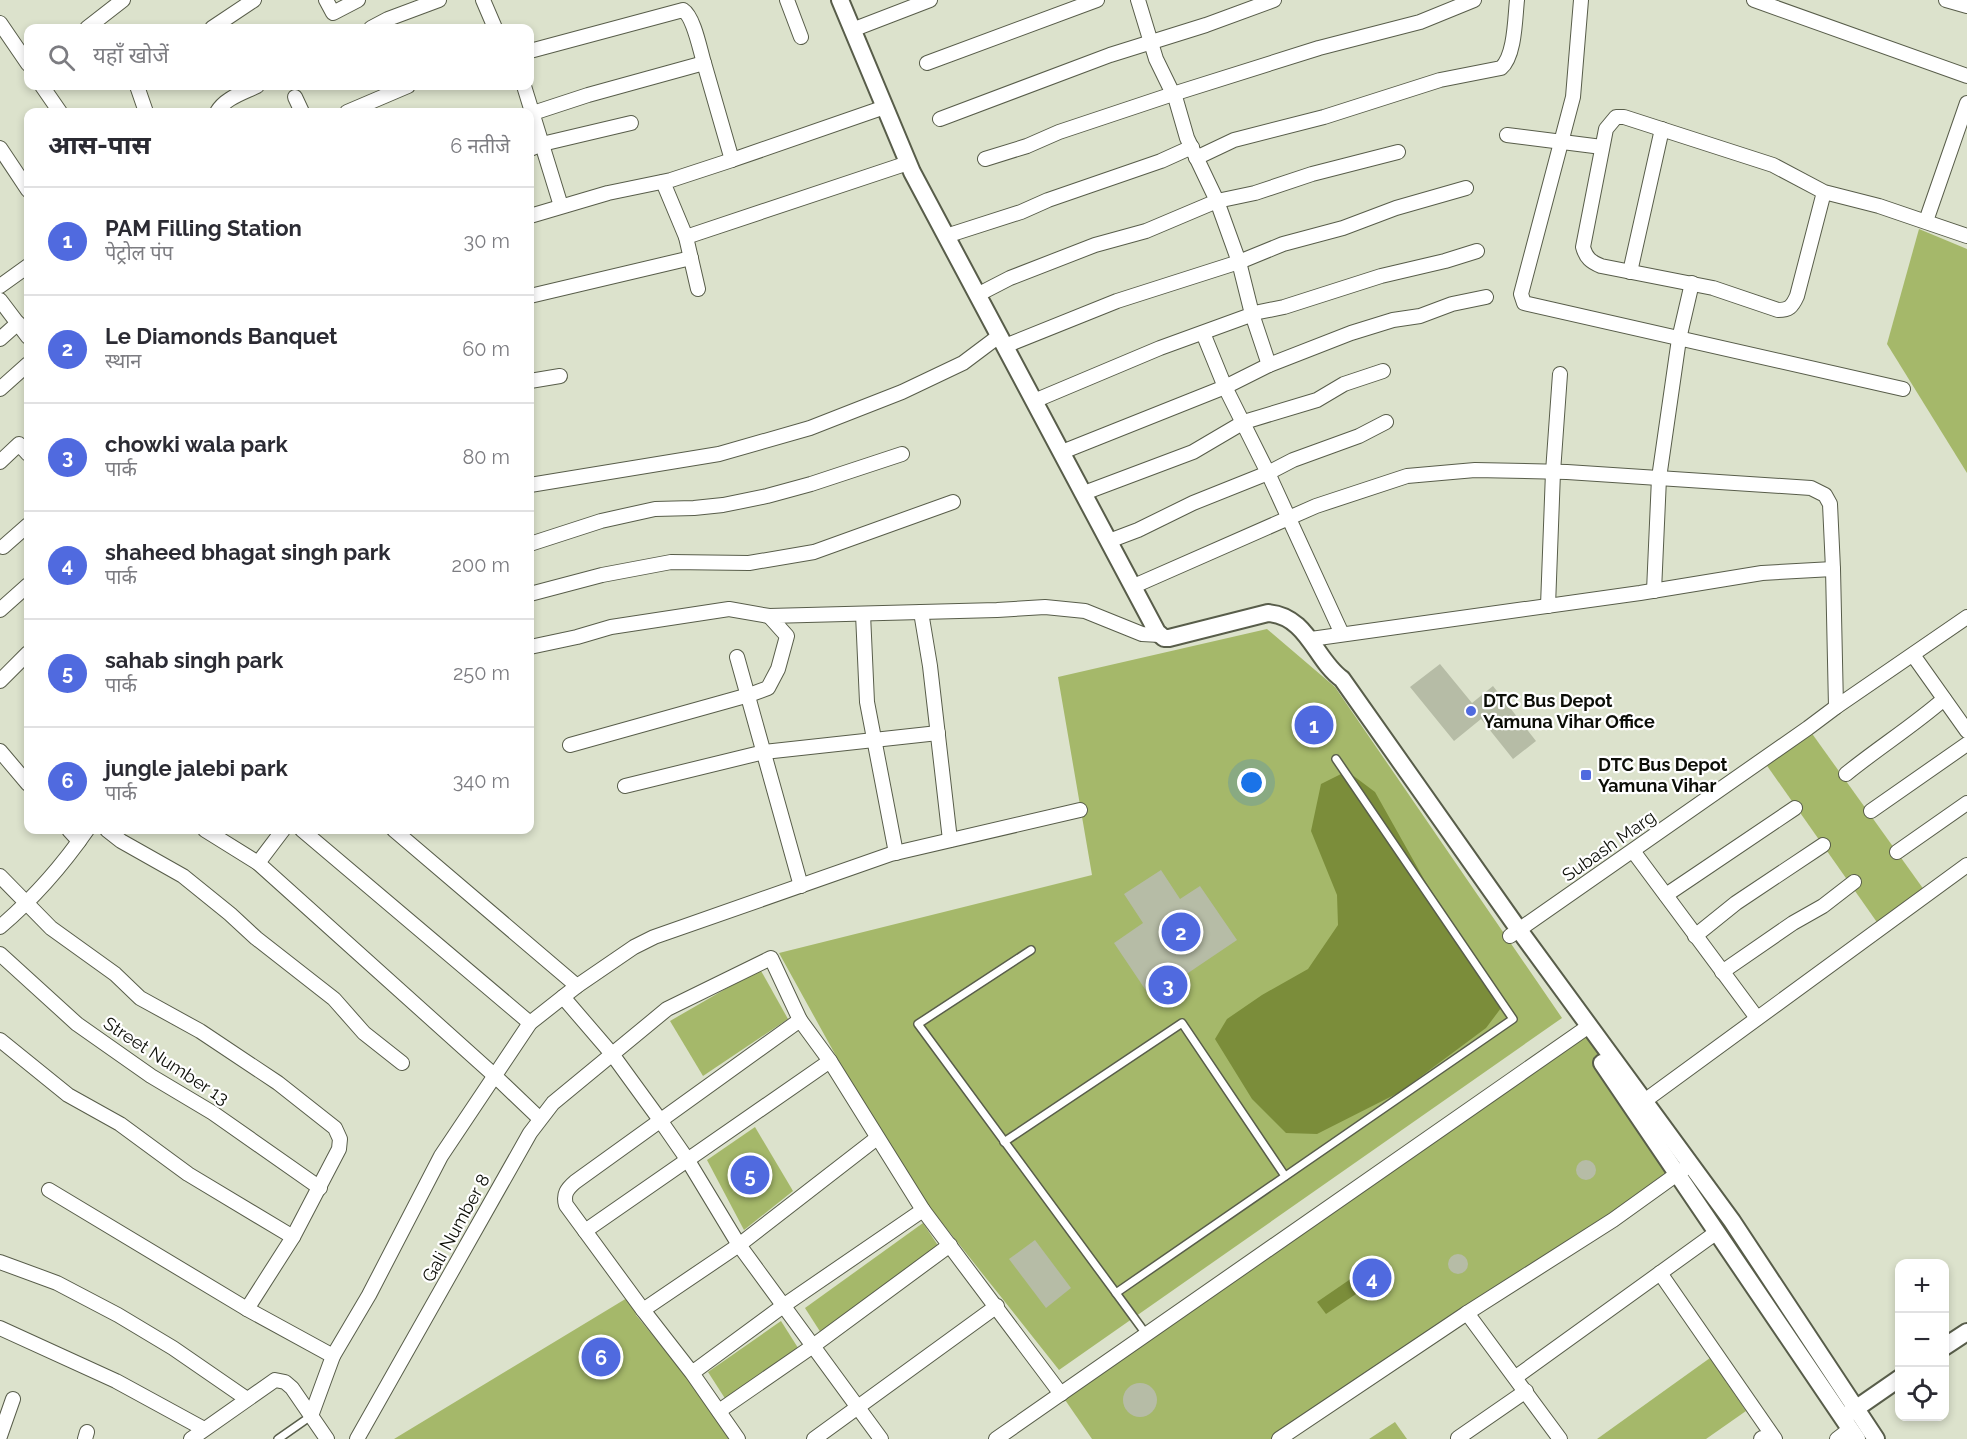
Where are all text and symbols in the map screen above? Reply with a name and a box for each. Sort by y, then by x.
search box [24,24,534,90]
icon: search [45,41,78,74]
text: यहाँ खोजें [93,42,169,68]
text: आस-पास [48,130,151,160]
text: 6 नतीजे [450,134,510,158]
text: PAM Filling Station [105,215,302,241]
text: 1 [63,229,72,253]
text: 30 m [464,229,510,253]
text: पेट्रोल पंप [105,241,173,265]
text: Le Diamonds Banquet [105,323,338,349]
text: 2 [62,337,73,361]
text: 60 m [462,337,510,361]
text: स्थान [105,349,141,373]
text: chowki wala park [105,431,288,457]
text: 3 [62,445,73,469]
text: 80 m [462,445,510,469]
text: पार्क [105,457,137,481]
text: shaheed bhagat singh park [105,539,391,565]
text: 4 [62,553,73,577]
text: 200 m [452,553,510,577]
text: पार्क [105,565,137,589]
text: sahab singh park [105,647,283,673]
text: 5 [62,661,73,685]
text: 250 m [453,661,510,685]
text: पार्क [105,673,137,697]
place label: DTC Bus Depot Yamuna Vihar Office [1483,690,1655,732]
pin: 1 [1294,702,1334,748]
marker: DTC Bus Depot Yamuna Vihar Office [1464,704,1478,718]
place label: DTC Bus Depot Yamuna Vihar [1598,754,1728,796]
text: jungle jalebi park [105,755,288,781]
your location [1237,768,1266,797]
marker: DTC Bus Depot Yamuna Vihar [1579,768,1593,782]
text: 6 [61,769,74,793]
text: 340 m [453,769,510,793]
text: पार्क [105,781,137,805]
street label: Subash Marg [1558,806,1659,885]
pin: 2 [1162,910,1200,954]
pin: 3 [1148,962,1188,1008]
street label: Street Number 13 [100,1012,233,1109]
pin: 5 [730,1152,770,1198]
street label: Gali Number 8 [417,1170,494,1285]
pin: 4 [1352,1256,1392,1300]
map controls [1895,1259,1949,1421]
button: + [1895,1259,1949,1313]
button: − [1895,1313,1949,1367]
pin: 6 [582,1334,620,1380]
button: locate [1895,1367,1949,1421]

